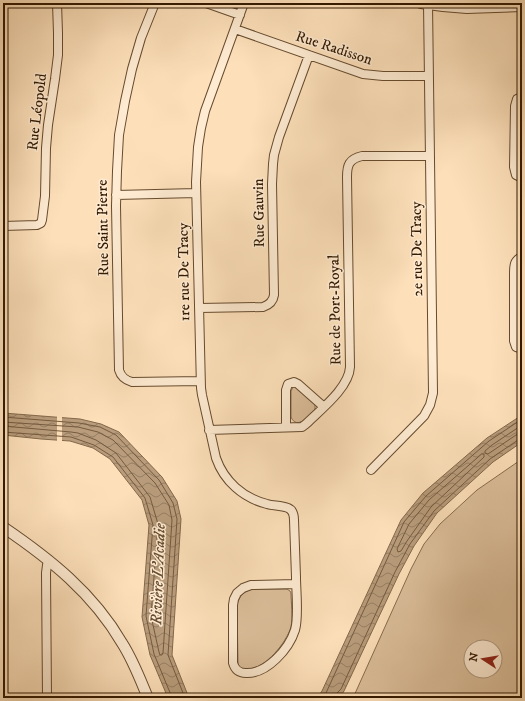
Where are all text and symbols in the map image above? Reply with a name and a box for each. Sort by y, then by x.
street label: Rue Radisson [293,27,375,69]
street label: Rue Léopold [23,72,51,152]
street label: Rue Gauvin [249,178,269,248]
street label: Rue Saint Pierre [93,179,113,277]
street label: 2e rue De Tracy [407,200,427,297]
street label: 1re rue De Tracy [174,222,194,322]
street label: Rue de Port-Royal [325,254,345,366]
water label: Rivière L'Acadie [146,522,170,626]
north arrow [463,639,503,679]
text: N [466,651,482,663]

